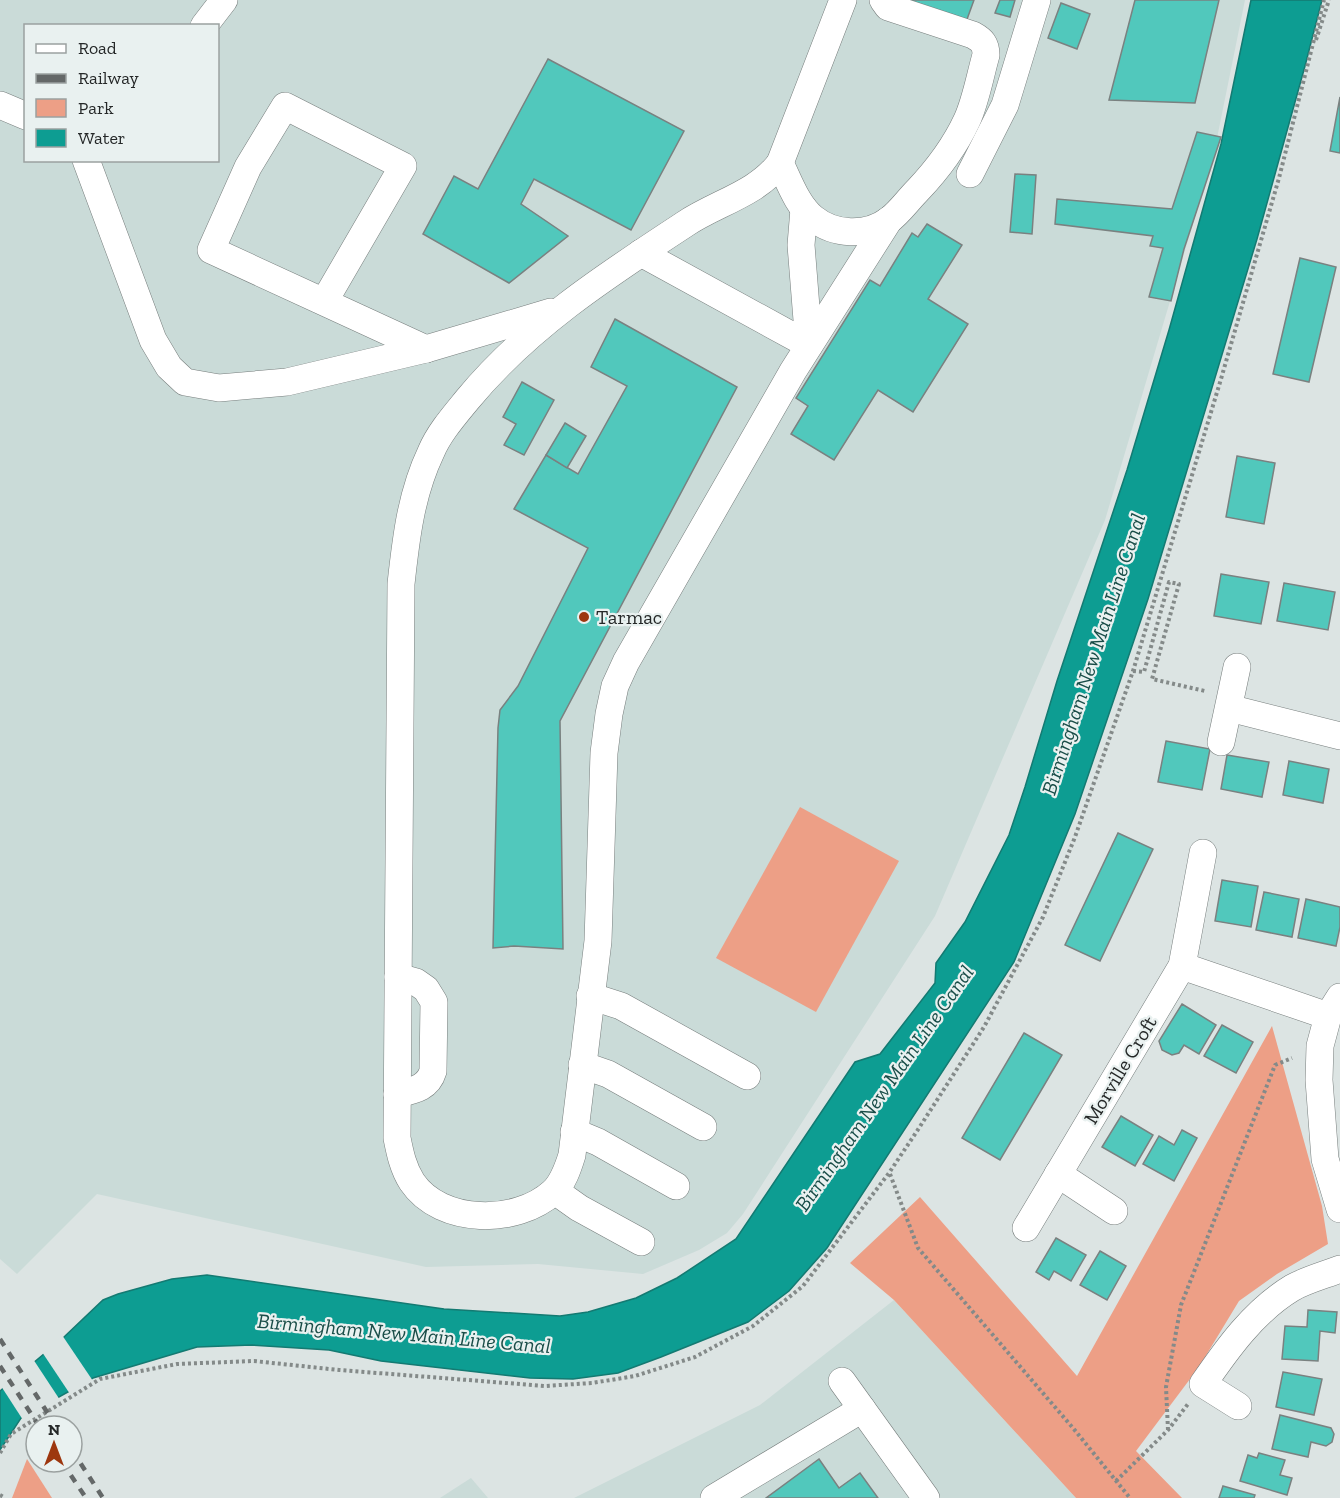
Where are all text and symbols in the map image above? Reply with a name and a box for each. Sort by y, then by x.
legend [24,24,219,162]
text: Road [78,37,117,59]
text: Railway [78,67,140,89]
text: Park [78,97,114,119]
text: Water [78,127,125,149]
water label: Birmingham New Main Line Canal [1036,510,1150,798]
place label: Tarmac [596,605,662,629]
marker: Tarmac [577,610,591,624]
water label: Birmingham New Main Line Canal [789,960,979,1216]
street label: Morville Croft [1078,1011,1162,1128]
water label: Birmingham New Main Line Canal [256,1308,552,1358]
north arrow [24,1414,84,1474]
text: N [48,1420,60,1439]

